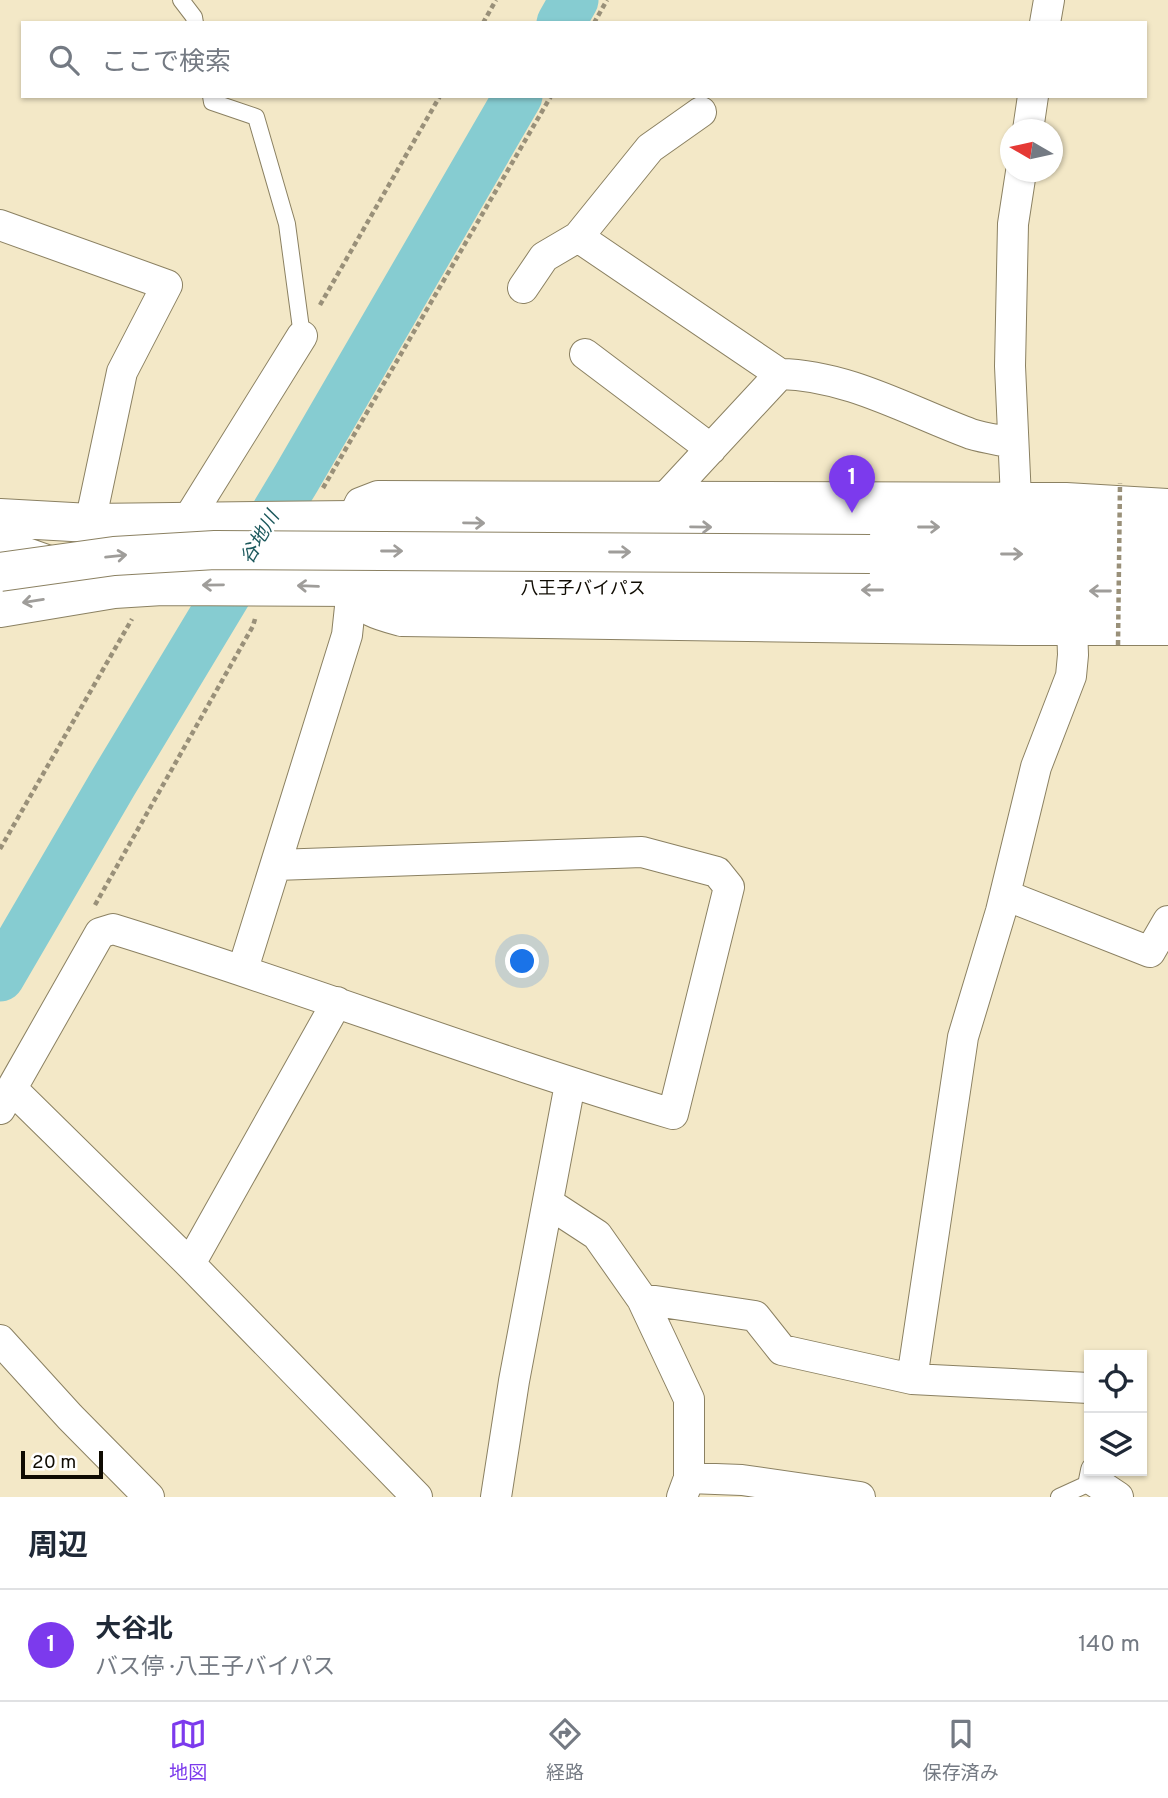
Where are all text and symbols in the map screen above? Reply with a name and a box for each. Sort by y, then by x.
search box [21,21,1147,98]
icon: search [45,41,83,79]
text: ここで検索 [101,47,231,80]
north arrow [1000,119,1063,182]
pin: 1 [829,455,875,513]
water label: 谷地川 [236,506,286,569]
one-way arrow [462,516,485,529]
one-way arrow [689,520,712,534]
one-way arrow [917,520,940,534]
one-way arrow [381,544,404,558]
one-way arrow [608,545,631,559]
one-way arrow [1000,547,1023,561]
one-way arrow [104,549,127,562]
one-way arrow [201,578,224,592]
street label: 八王子バイパス [520,578,646,601]
one-way arrow [297,580,320,593]
one-way arrow [861,583,884,597]
one-way arrow [1089,584,1112,598]
one-way arrow [22,595,45,608]
your location [505,944,539,978]
map controls [1084,1350,1147,1476]
button: locate [1084,1350,1147,1413]
button: layers [1084,1413,1147,1476]
scale bar [21,1448,103,1480]
text: 20 m [32,1451,76,1475]
text: 周辺 [28,1529,88,1566]
text: 大谷北 [95,1614,173,1647]
text: 1 [46,1631,56,1660]
text: 140 m [1078,1631,1140,1660]
text: バス停 · 八王子バイパス [95,1654,335,1683]
tab: 地図 [169,1715,207,1786]
tab: 経路 [546,1715,584,1786]
tab: 保存済み [923,1715,999,1786]

